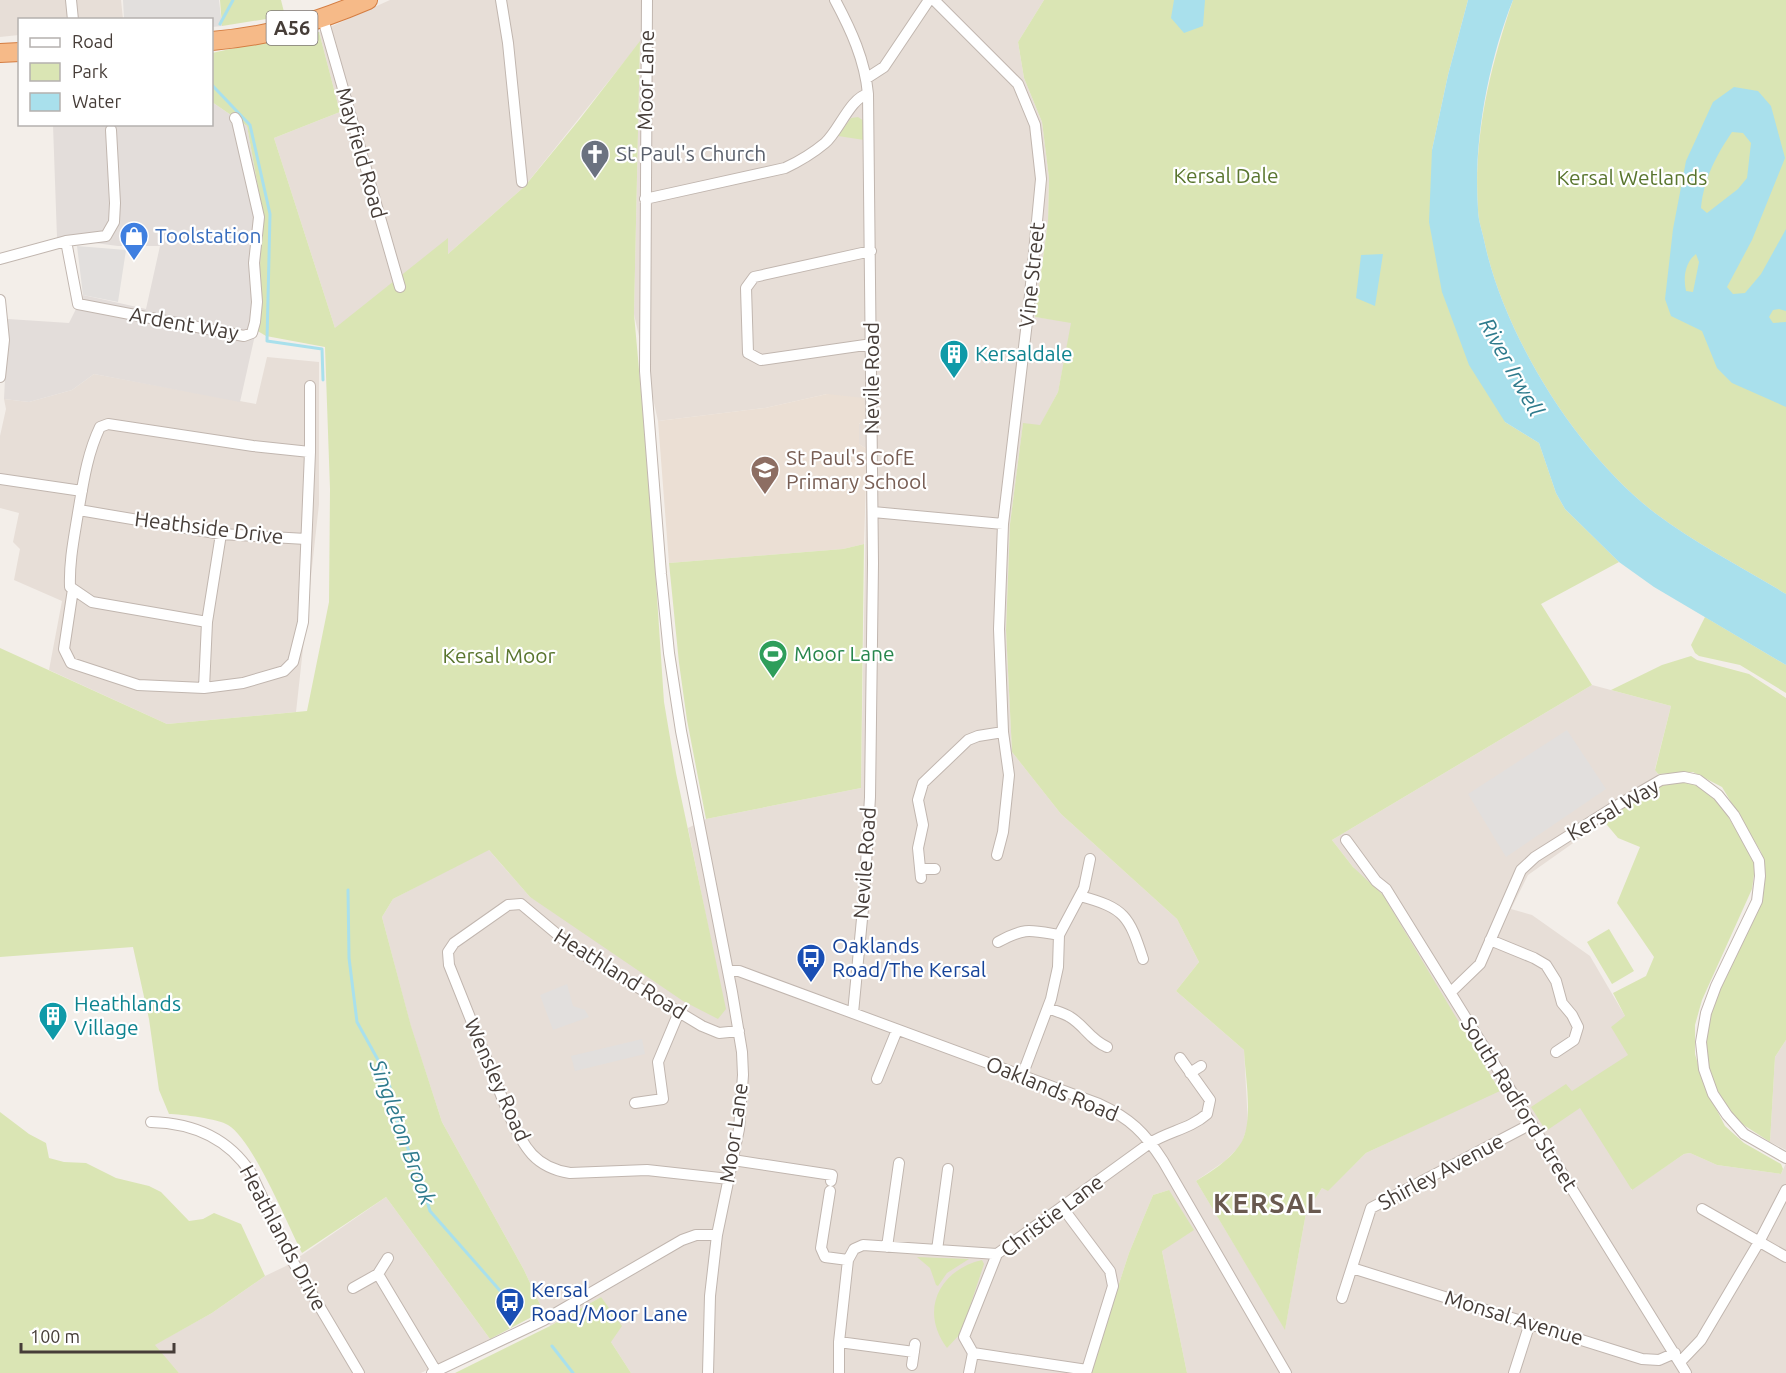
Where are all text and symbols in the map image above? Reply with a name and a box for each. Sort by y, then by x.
road number: A56 [266,11,318,45]
legend [18,18,213,126]
street label: Moor Lane [632,29,658,131]
text: Road [72,31,114,51]
text: Park [72,61,108,81]
street label: Mayfield Road [332,85,392,221]
text: Water [72,91,122,111]
church icon: St Paul's Church [579,138,611,180]
place label: St Paul's Church [616,141,766,165]
park label: Kersal Dale [1174,163,1279,187]
park label: Kersal Wetlands [1557,165,1707,189]
shop icon: Toolstation [118,220,150,262]
street label: Vine Street [1014,221,1048,329]
place label: Toolstation [155,223,262,247]
street label: Ardent Way [128,302,241,344]
water label: River Irwell [1475,313,1550,420]
street label: Nevile Road [859,322,883,434]
building icon: Kersaldale [938,338,970,380]
place label: Kersaldale [975,341,1073,365]
place label: St Paul's CofE Primary School [786,445,927,493]
school or university icon: St Paul's CofE Primary School [749,454,781,496]
street label: Heathside Drive [133,506,285,548]
sports icon: Moor Lane [757,638,789,680]
place label: Moor Lane [794,641,895,665]
park label: Kersal Moor [442,643,556,667]
street label: Kersal Way [1562,773,1663,845]
street label: Nevile Road [848,806,880,920]
street label: Heathland Road [550,923,691,1023]
place label: Oaklands Road/The Kersal [832,933,986,981]
bus stop icon: Oaklands Road/The Kersal [795,942,827,984]
place label: Heathlands Village [74,991,181,1039]
building icon: Heathlands Village [37,1000,69,1042]
street label: South Radford Street [1457,1012,1583,1195]
street label: Wensley Road [460,1014,536,1145]
street label: Oaklands Road [983,1051,1122,1126]
water label: Singleton Brook [365,1055,442,1209]
street label: Moor Lane [714,1081,752,1184]
street label: Shirley Avenue [1374,1128,1507,1214]
street label: Heathlands Drive [235,1161,332,1314]
street label: Christie Lane [996,1169,1107,1261]
district label: KERSAL [1213,1188,1323,1218]
place label: Kersal Road/Moor Lane [531,1277,688,1325]
street label: Monsal Avenue [1442,1285,1586,1349]
bus stop icon: Kersal Road/Moor Lane [494,1286,526,1328]
scale bar [21,1316,174,1354]
text: 100 m [30,1326,80,1346]

